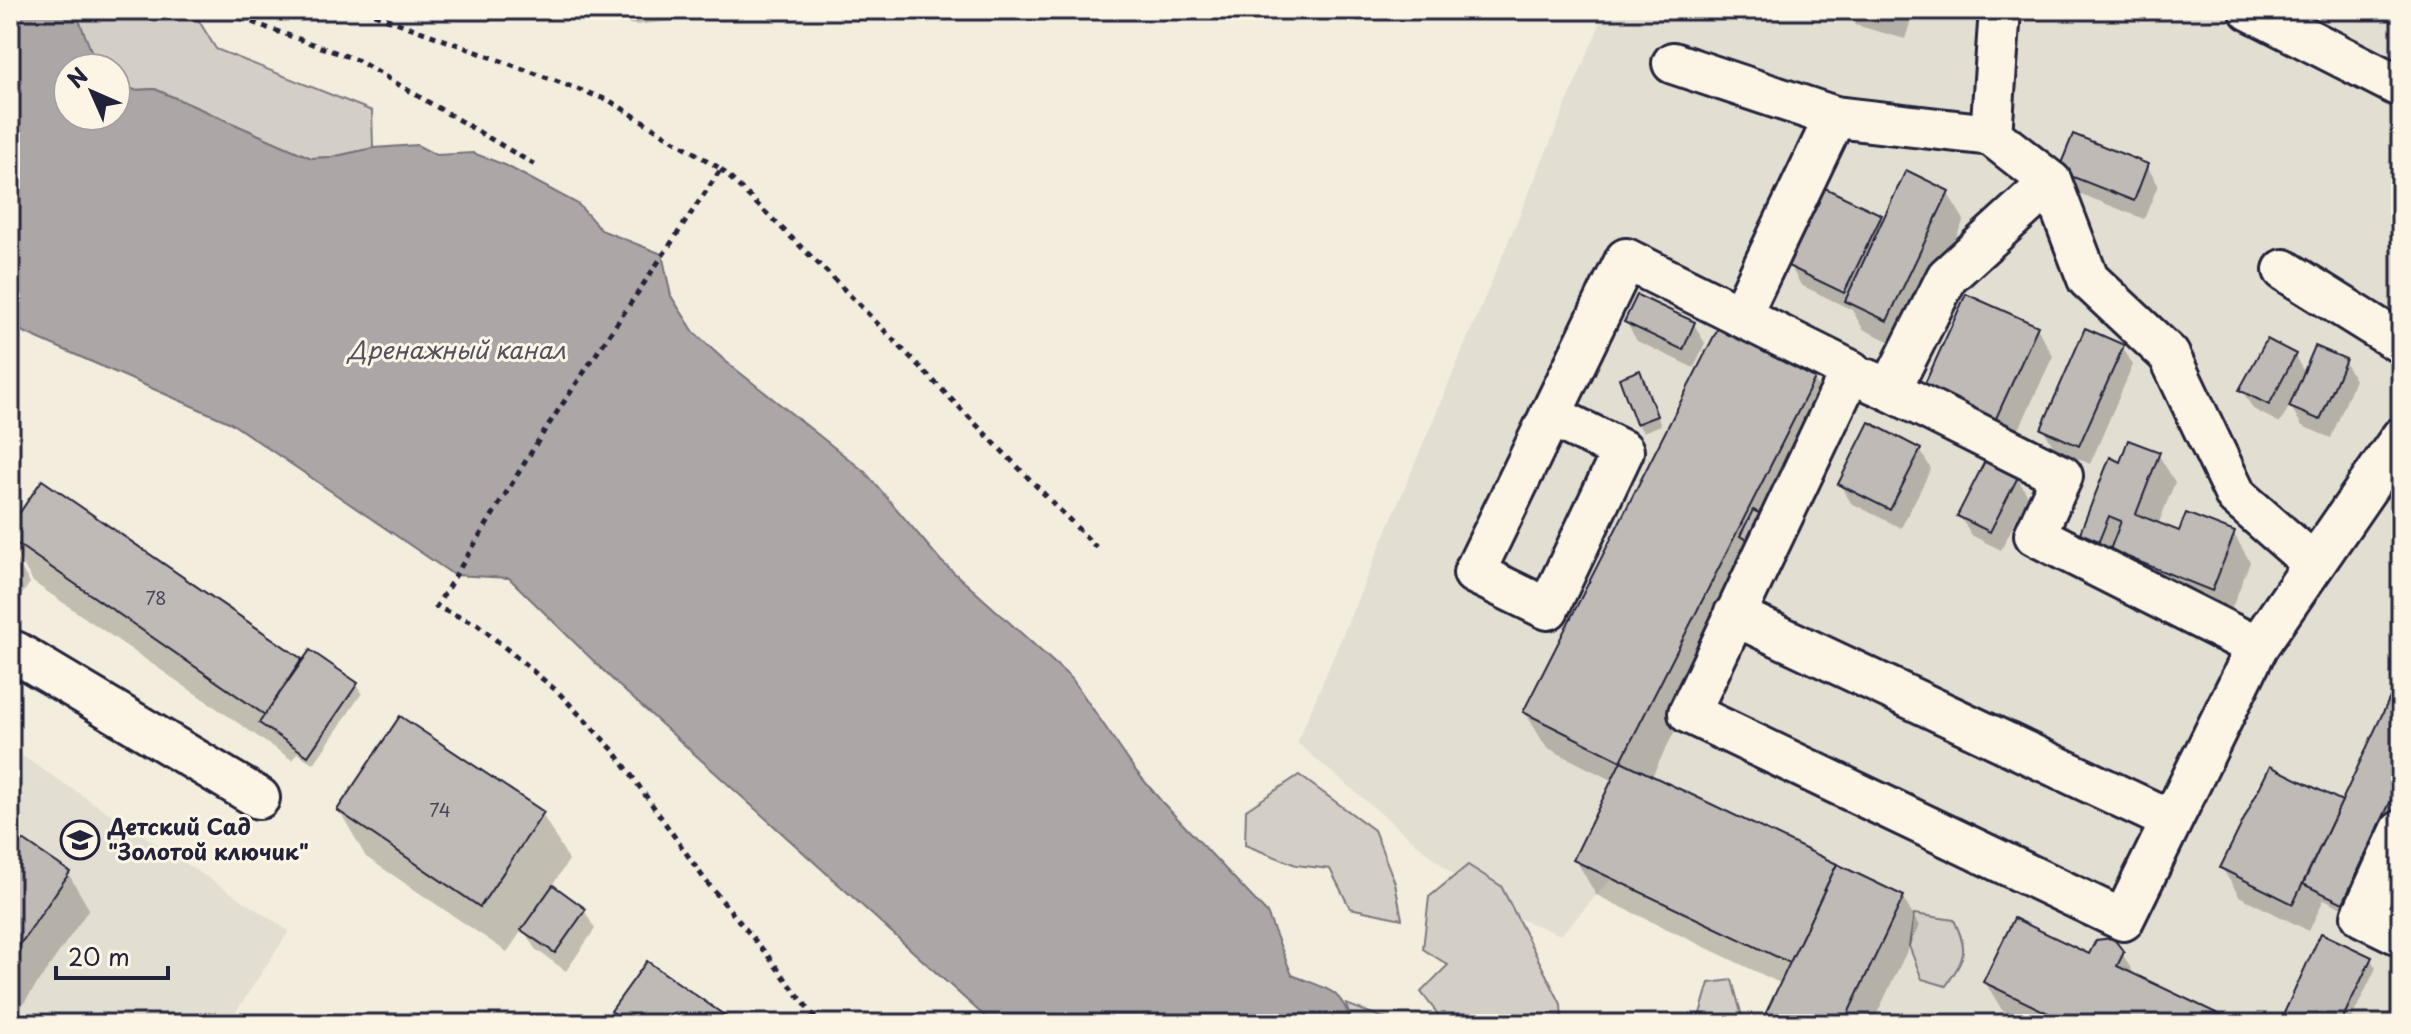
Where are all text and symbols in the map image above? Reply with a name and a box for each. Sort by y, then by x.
north arrow [52,52,132,132]
text: N [59,59,95,95]
water label: Дренажный канал [346,331,566,367]
house number: 78 [146,584,167,611]
house number: 74 [429,796,451,823]
place label: Детский Сад "Золотой ключик" [107,809,309,867]
school or university icon: Детский Сад "Золотой ключик" [59,819,101,861]
scale bar [56,930,168,980]
text: 20 m [68,938,130,974]

